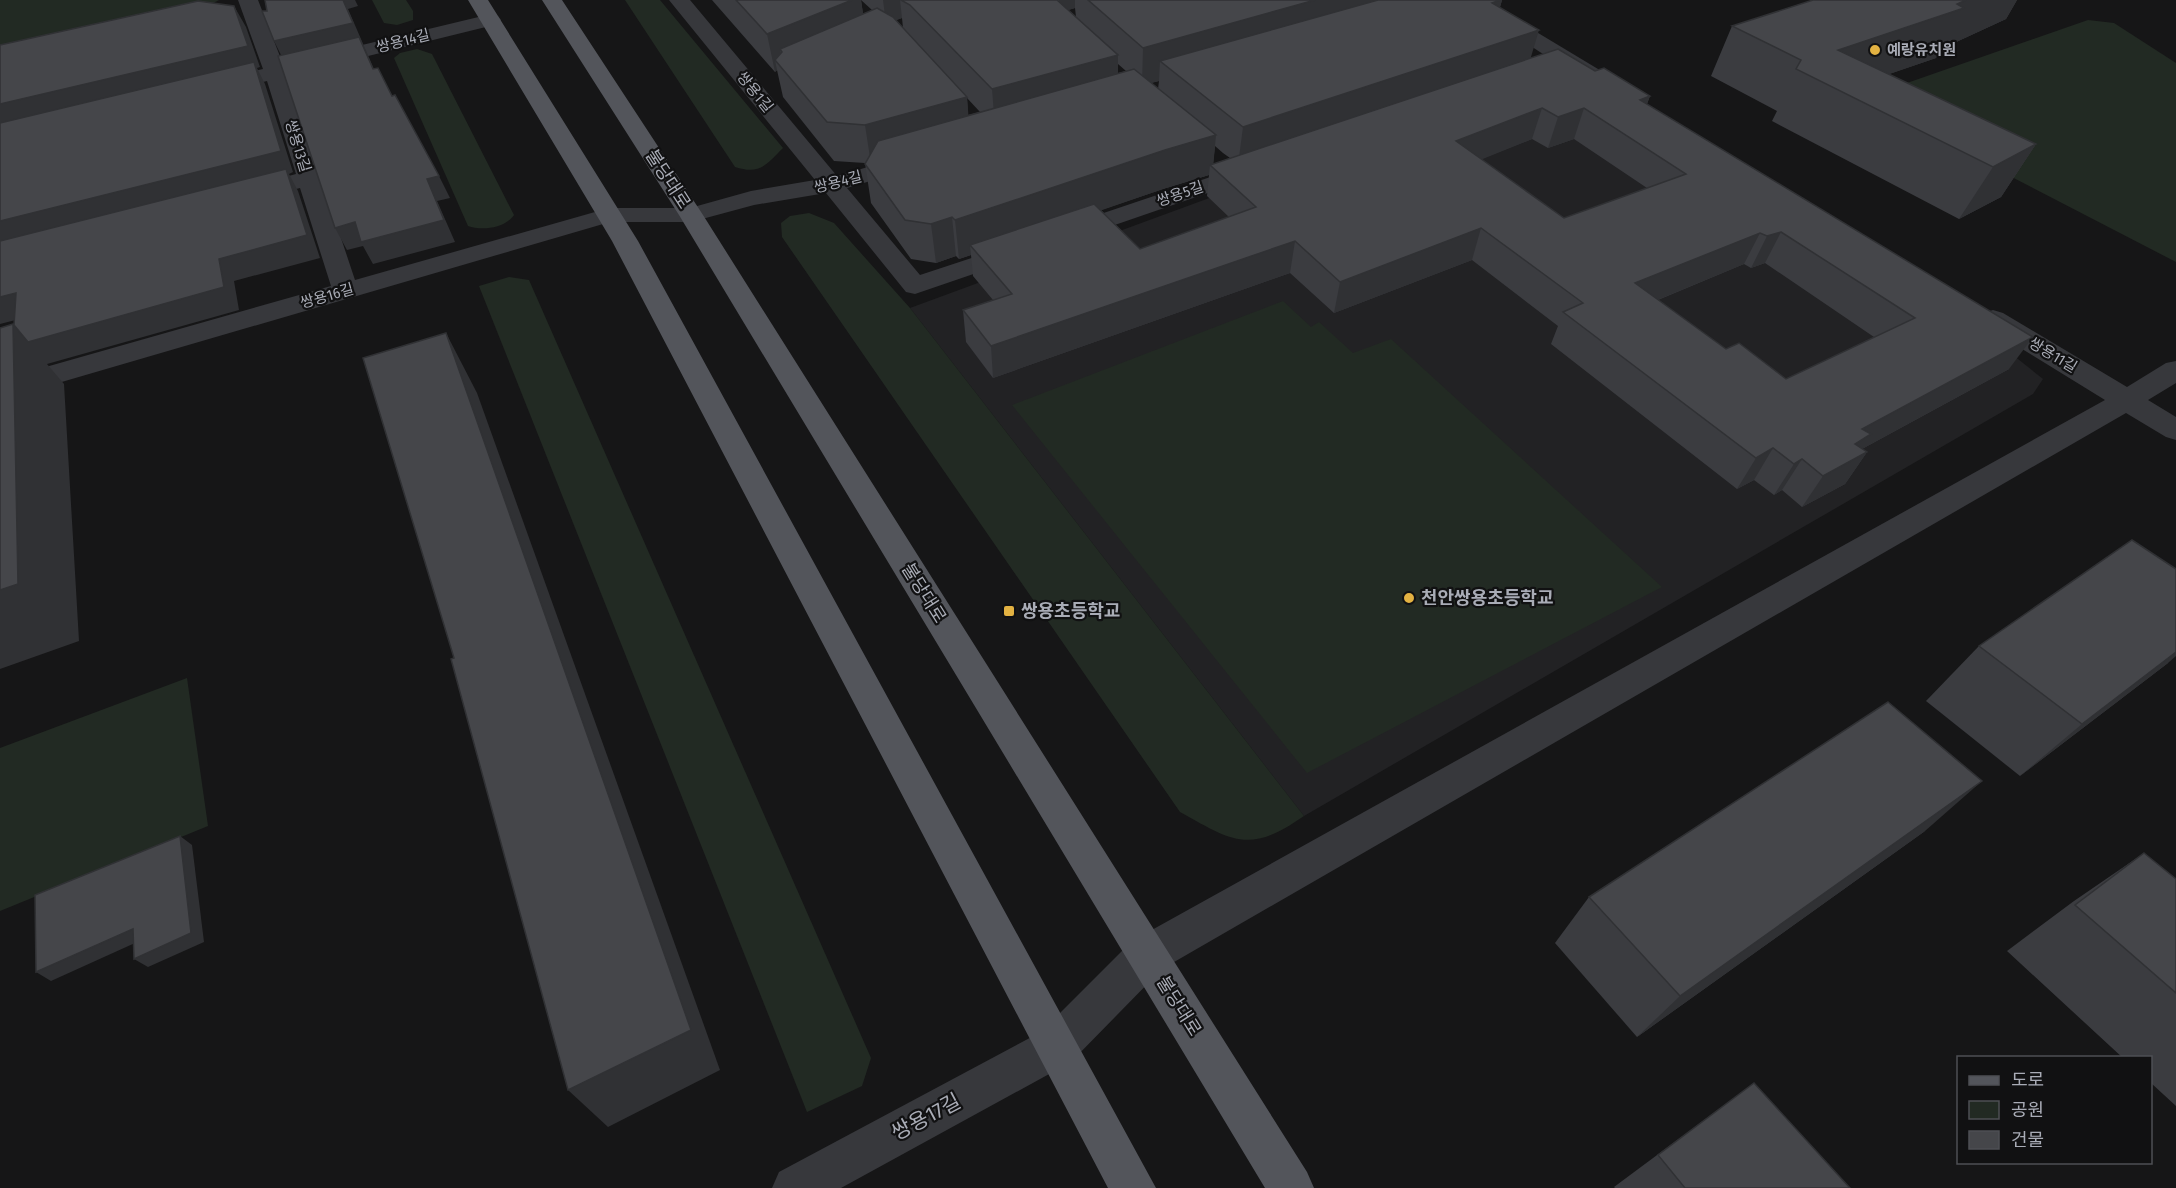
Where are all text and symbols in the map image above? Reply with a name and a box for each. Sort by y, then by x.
street label: 쌍용14길 [374,26,432,56]
place label: 예랑유치원 [1887,41,1956,59]
marker: 예랑유치원 [1868,43,1882,57]
street label: 쌍용1길 [733,68,777,116]
street label: 쌍용13길 [281,118,315,174]
street label: 불당대로 [641,145,695,213]
street label: 쌍용4길 [812,167,864,197]
street label: 쌍용5길 [1154,178,1206,210]
street label: 쌍용16길 [298,280,356,312]
street label: 쌍용11길 [2026,334,2080,376]
street label: 불당대로 [897,559,951,627]
place label: 천안쌍용초등학교 [1421,587,1553,609]
marker: 천안쌍용초등학교 [1402,591,1416,605]
place label: 쌍용초등학교 [1021,600,1120,622]
marker: 쌍용초등학교 [1002,604,1016,618]
street label: 불당대로 [1152,972,1206,1040]
legend [1957,1056,2152,1164]
text: 도로 [2011,1069,2044,1091]
street label: 쌍용17길 [887,1088,965,1146]
text: 공원 [2011,1099,2044,1121]
text: 건물 [2011,1129,2044,1151]

